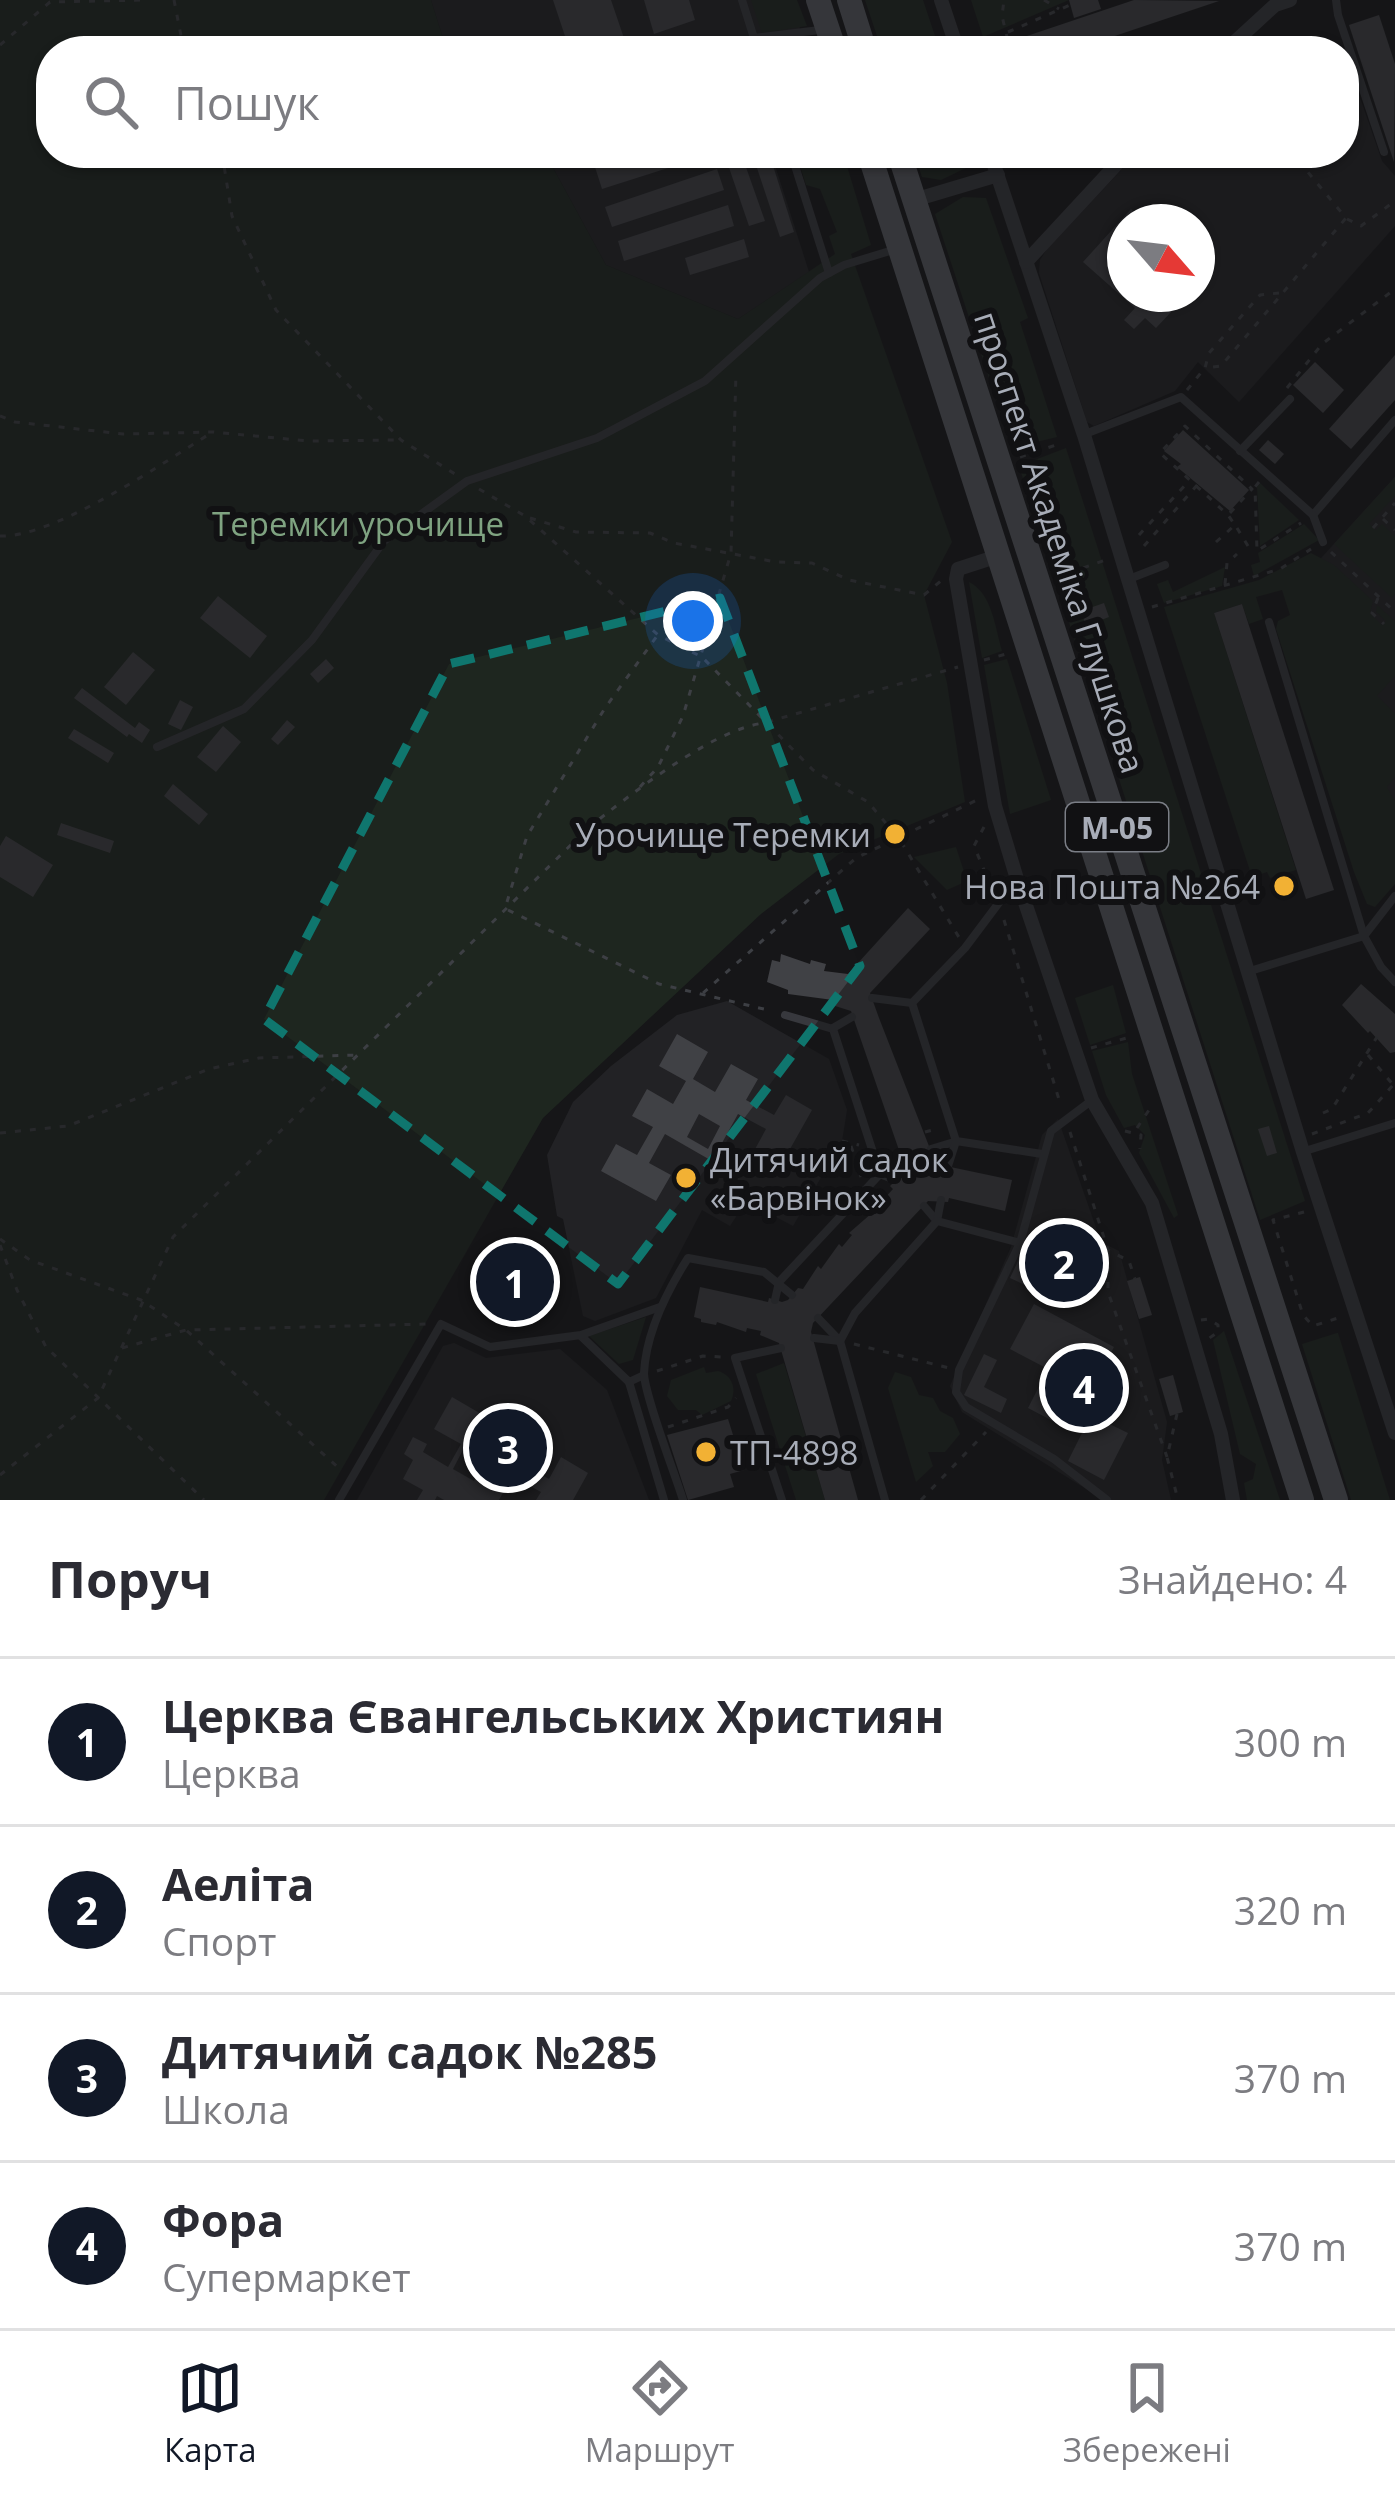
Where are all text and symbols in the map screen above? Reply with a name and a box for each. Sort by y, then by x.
search box [36,36,1359,168]
icon: search [78,69,144,135]
text: Пошук [174,72,320,133]
north arrow [1107,204,1215,312]
street label: проспект Академіка Глушкова [964,305,1156,779]
park label: Теремки урочище [212,501,504,546]
your location [663,591,723,651]
road number: М-05 [1066,803,1168,851]
place label: Урочище Теремки [575,812,871,857]
marker: Урочище Теремки [882,821,908,847]
place label: Нова Пошта №264 [964,864,1260,909]
marker: Нова Пошта №264 [1271,873,1297,899]
place label: Дитячий садок «Барвінок» [710,1137,948,1220]
marker: Дитячий садок «Барвінок» [673,1165,699,1191]
pin: 2 [1025,1218,1103,1308]
pin: 1 [476,1237,554,1327]
pin: 4 [1045,1343,1123,1433]
pin: 3 [469,1403,547,1493]
place label: ТП-4898 [730,1430,858,1475]
marker: ТП-4898 [693,1439,719,1465]
text: Поруч [48,1543,212,1613]
text: Знайдено: 4 [1118,1552,1347,1605]
text: Церква Євангельських Християн [162,1685,944,1746]
text: 1 [76,1715,98,1768]
text: 300 m [1234,1715,1347,1768]
text: Церква [162,1746,301,1799]
text: Аеліта [162,1853,314,1914]
text: 2 [76,1883,98,1936]
text: 320 m [1234,1883,1347,1936]
text: Спорт [162,1914,276,1967]
text: Дитячий садок №285 [162,2021,657,2082]
text: 3 [76,2051,98,2104]
text: 370 m [1234,2051,1347,2104]
text: Школа [162,2082,290,2135]
text: Фора [162,2189,284,2250]
text: 4 [76,2219,98,2272]
text: 370 m [1234,2219,1347,2272]
text: Супермаркет [162,2250,411,2303]
tab: Карта [164,2355,257,2472]
tab: Маршрут [585,2355,735,2472]
tab: Збережені [1063,2355,1231,2472]

